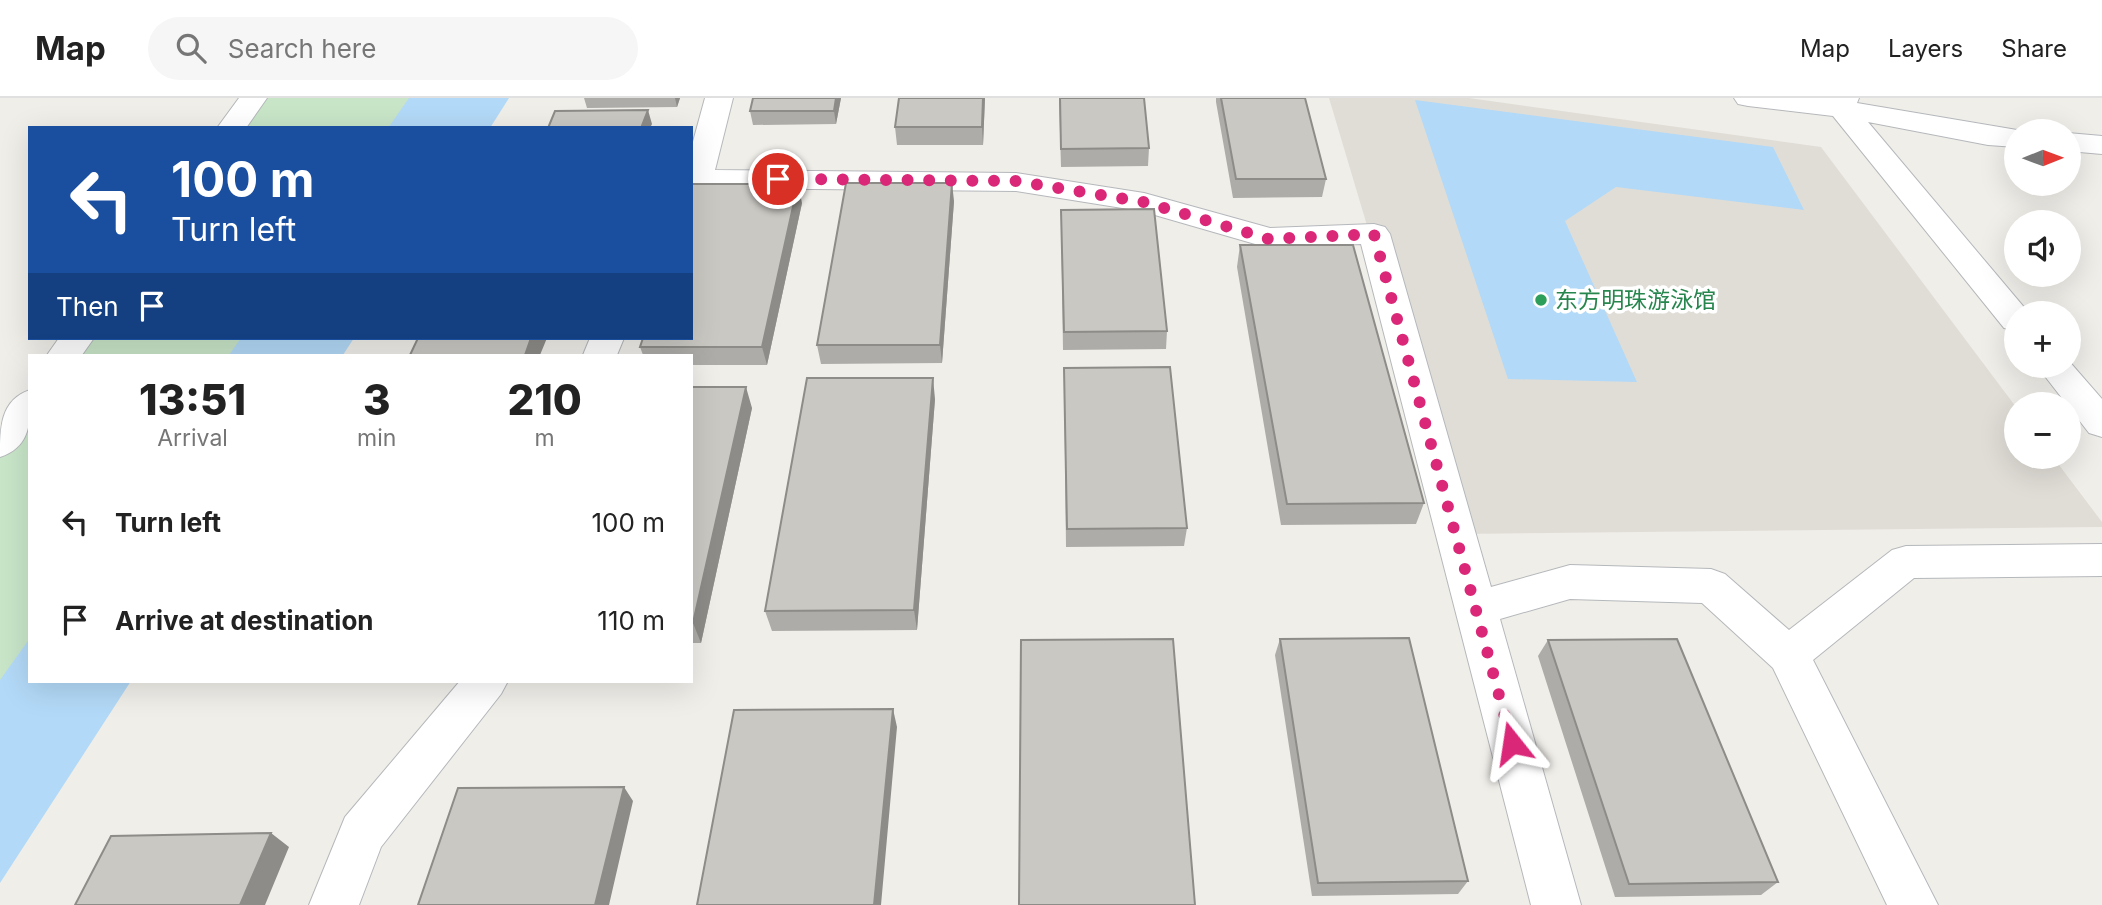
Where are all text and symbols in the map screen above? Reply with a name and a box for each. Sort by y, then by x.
search box [148,17,638,80]
text: Map [35,28,106,68]
icon: search [172,29,210,67]
text: Search here [228,33,376,64]
text: Map [1800,34,1850,63]
text: Layers [1888,34,1963,63]
text: Share [2001,34,2067,63]
north arrow [2004,119,2081,196]
map controls [2004,119,2081,469]
pin [748,149,808,209]
text: 100 m [171,150,315,209]
icon: left [56,154,147,245]
icon: arrive [759,160,797,198]
text: Turn left [171,210,296,249]
button: sound [2004,210,2081,287]
place label: 东方明珠游泳馆 [1555,286,1716,314]
icon: arrive [133,287,171,325]
text: Then [56,291,119,322]
marker: 东方明珠游泳馆 [1533,292,1549,308]
button: + [2004,301,2081,378]
text: 13:51 [139,374,246,425]
text: 3 [363,374,391,425]
text: 210 [508,374,582,425]
button: − [2004,392,2081,469]
text: Arrival [157,424,228,452]
text: min [357,424,396,452]
text: m [535,424,555,452]
icon: left [56,503,94,541]
text: Turn left [115,507,221,538]
text: 100 m [592,507,665,538]
icon: arrive [56,601,94,639]
text: Arrive at destination [115,605,374,636]
text: 110 m [597,605,665,636]
position arrow [1475,706,1549,780]

